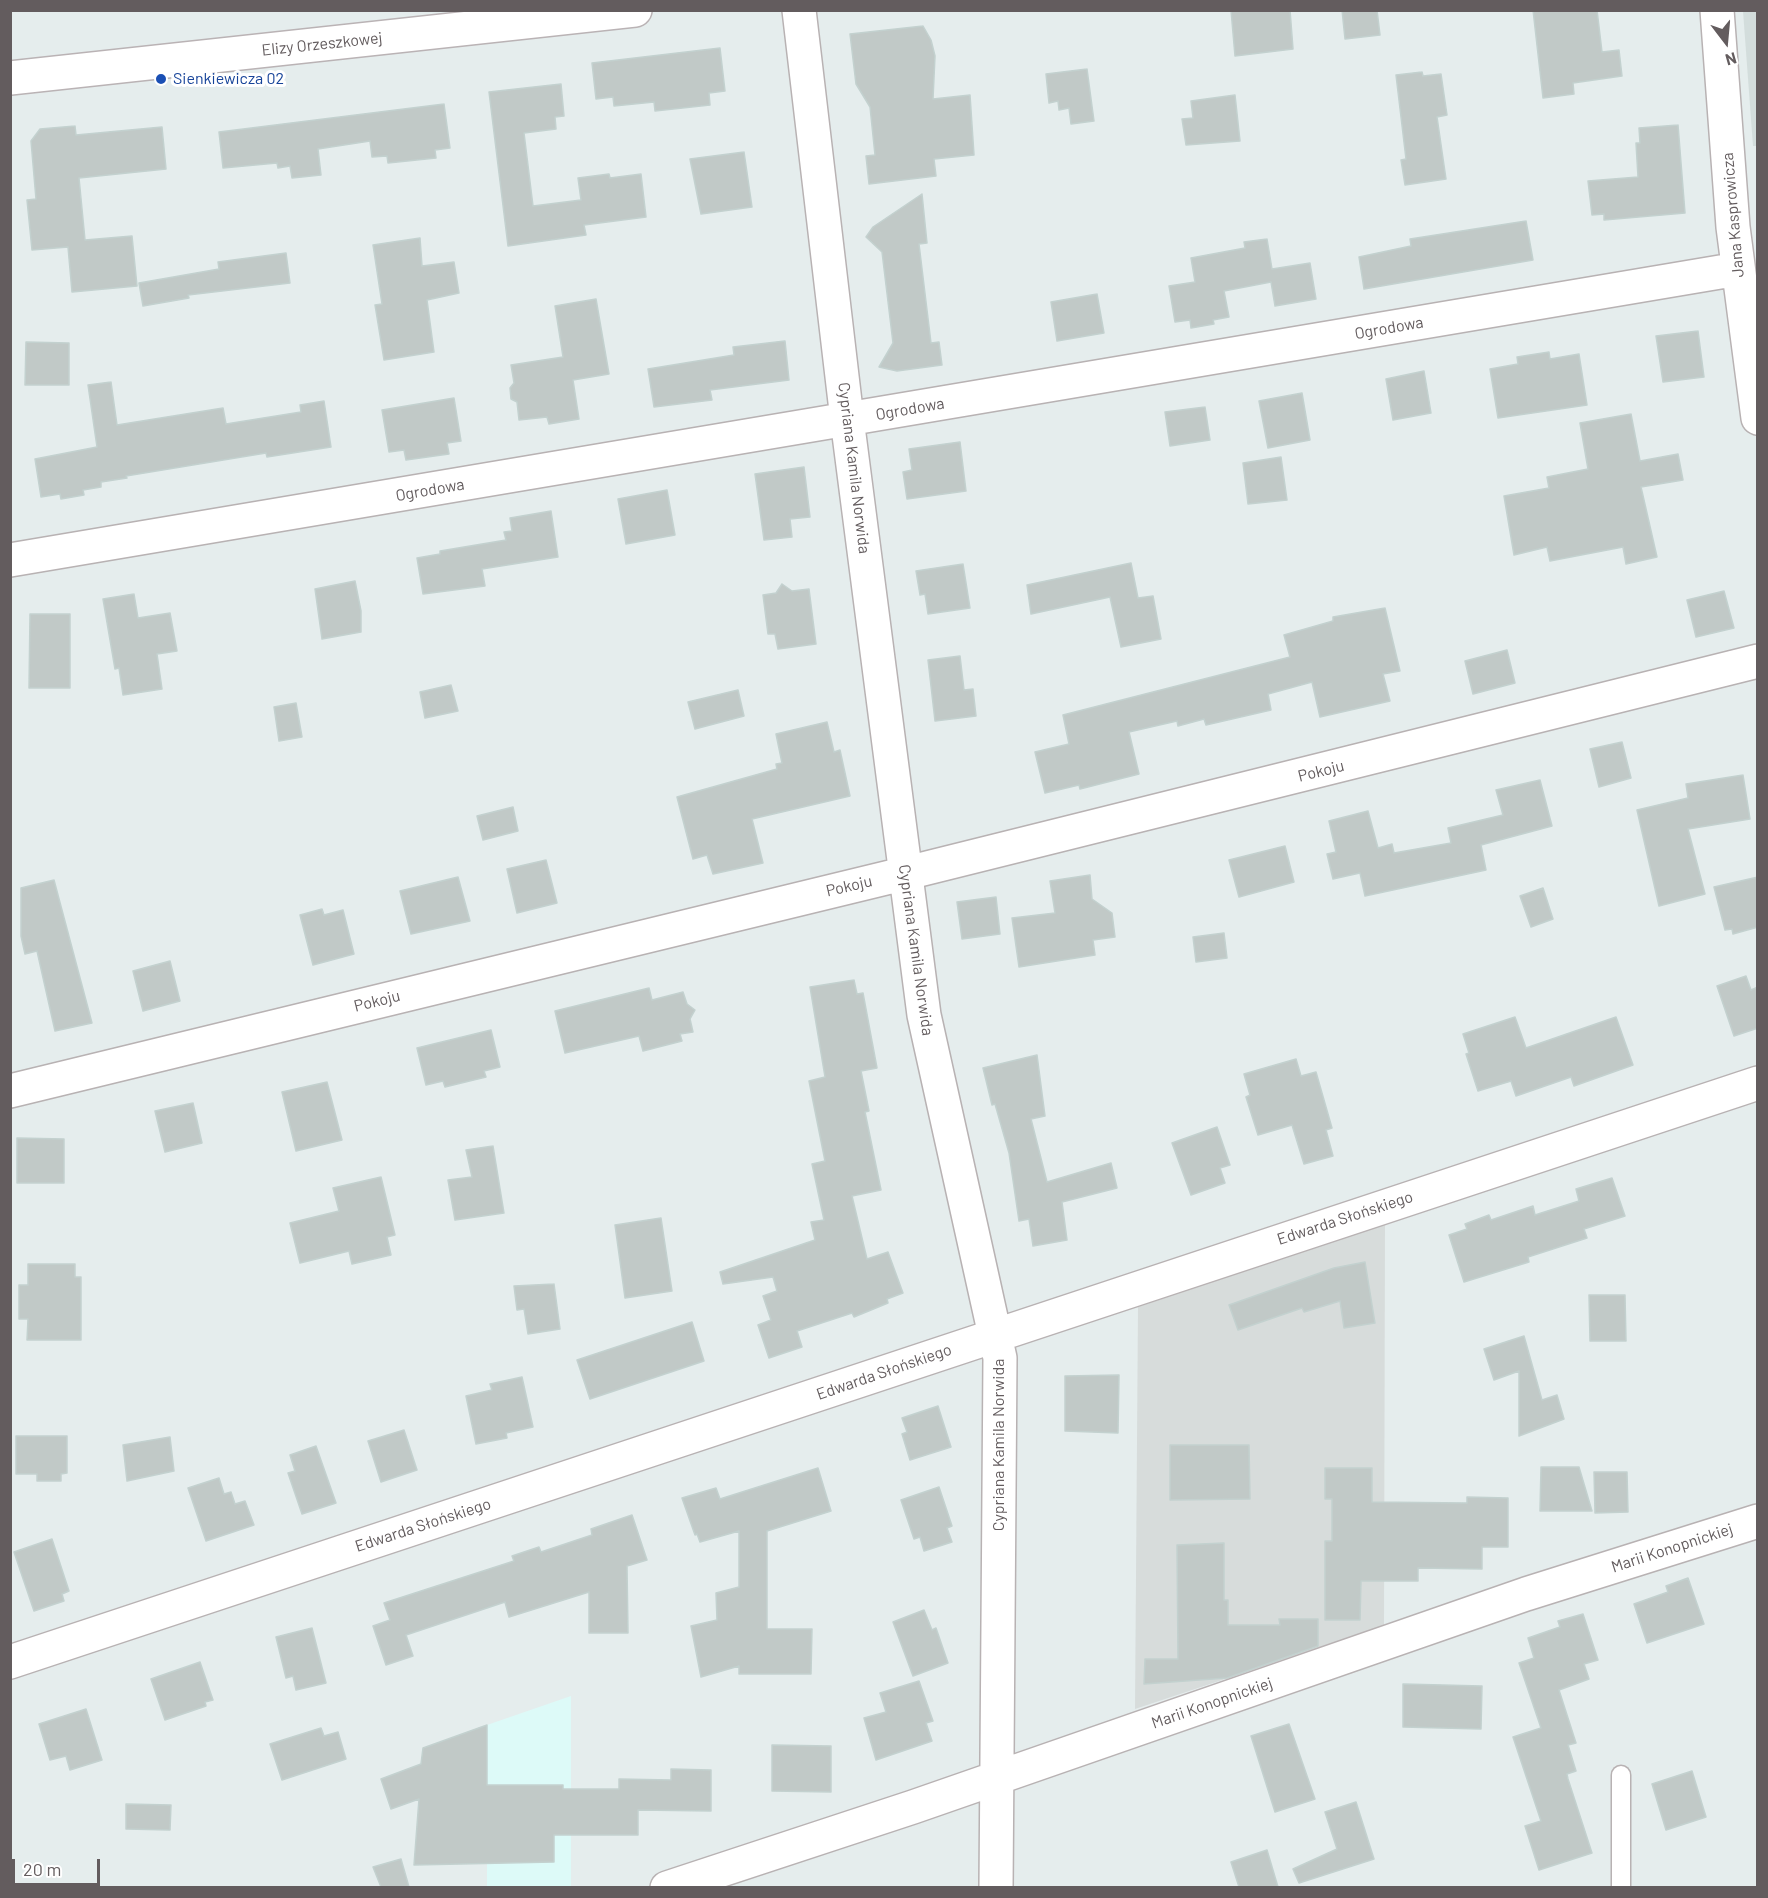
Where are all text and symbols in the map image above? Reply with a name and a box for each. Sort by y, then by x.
north arrow [1696,12,1756,72]
street label: Elizy Orzeszkowej [261,28,383,60]
text: N [1723,49,1739,70]
place label: Sienkiewicza 02 [173,69,284,89]
marker: Sienkiewicza 02 [154,72,168,86]
street label: Jana Kasprowicza [1718,152,1748,278]
street label: Ogrodowa [1353,313,1425,343]
street label: Cypriana Kamila Norwida [834,381,874,555]
street label: Ogrodowa [874,394,946,424]
street label: Ogrodowa [394,475,466,505]
street label: Pokoju [1296,756,1346,786]
street label: Cypriana Kamila Norwida [894,863,938,1037]
street label: Pokoju [824,871,874,901]
street label: Pokoju [352,986,402,1016]
street label: Edwarda Słońskiego [1275,1187,1415,1249]
street label: Edwarda Słońskiego [814,1340,954,1404]
street label: Cypriana Kamila Norwida [989,1359,1009,1531]
street label: Edwarda Słońskiego [353,1494,493,1556]
street label: Marii Konopnickiej [1609,1519,1735,1577]
street label: Marii Konopnickiej [1149,1673,1275,1733]
scale bar [15,1847,104,1885]
text: 20 m [23,1858,61,1880]

